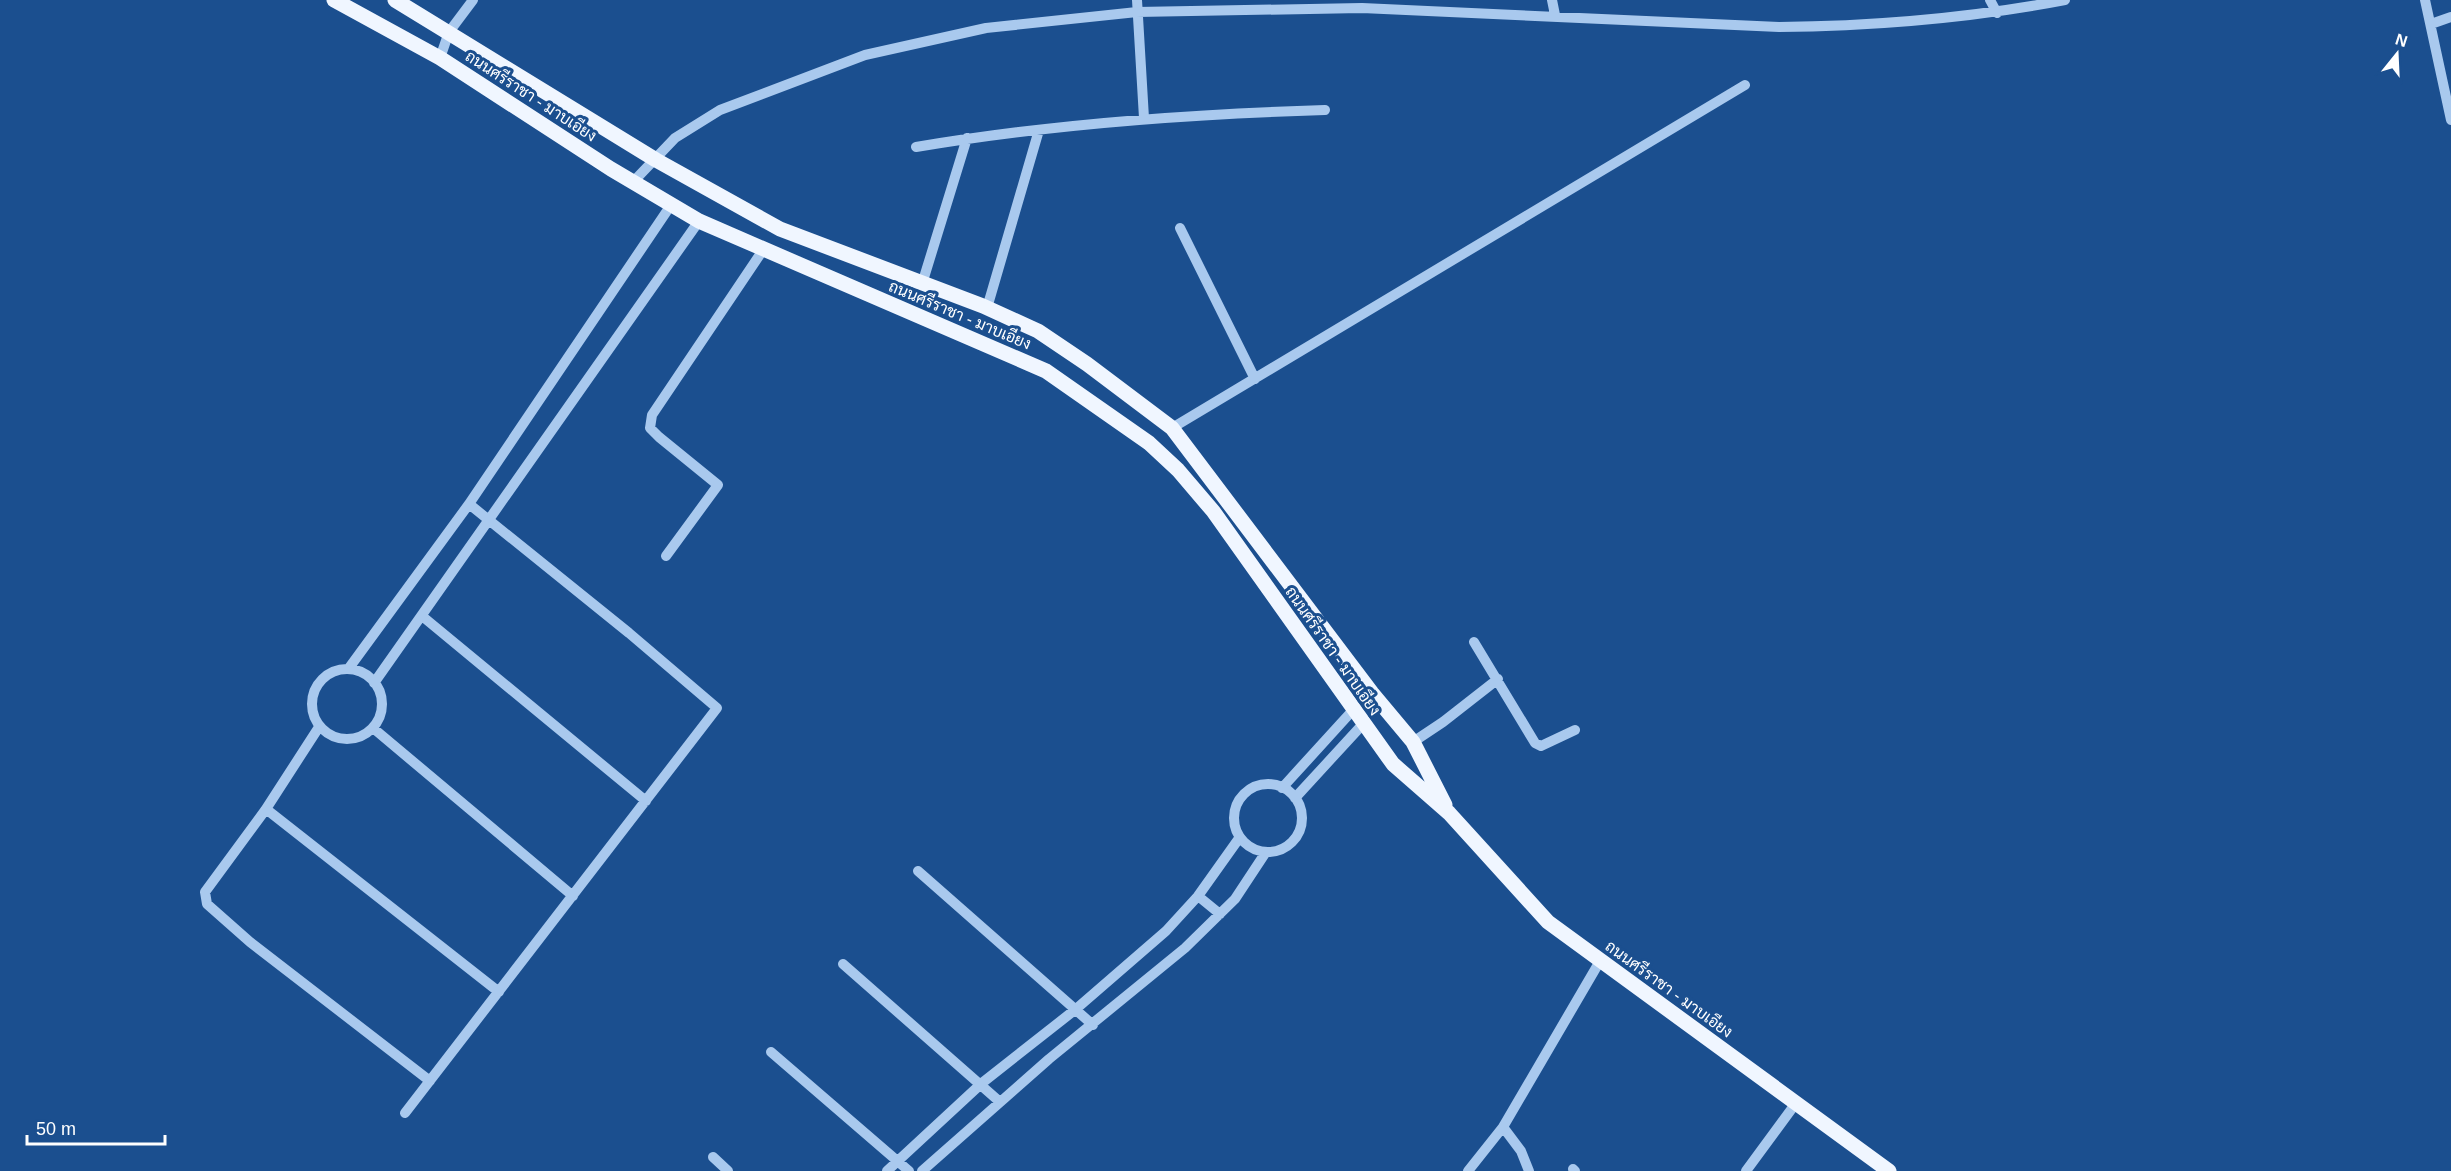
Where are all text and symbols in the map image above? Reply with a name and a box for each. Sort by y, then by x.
north arrow [2367,24,2427,84]
text: N [2393,30,2410,50]
street label: ถนนศรีราชา - มาบเอียง [462,45,601,145]
street label: ถนนศรีราชา - มาบเอียง [886,275,1035,353]
street label: ถนนศรีราชา - มาบเอียง [1282,582,1386,719]
street label: ถนนศรีราชา - มาบเอียง [1602,935,1738,1041]
scale bar [27,1108,165,1146]
text: 50 m [36,1119,76,1139]

